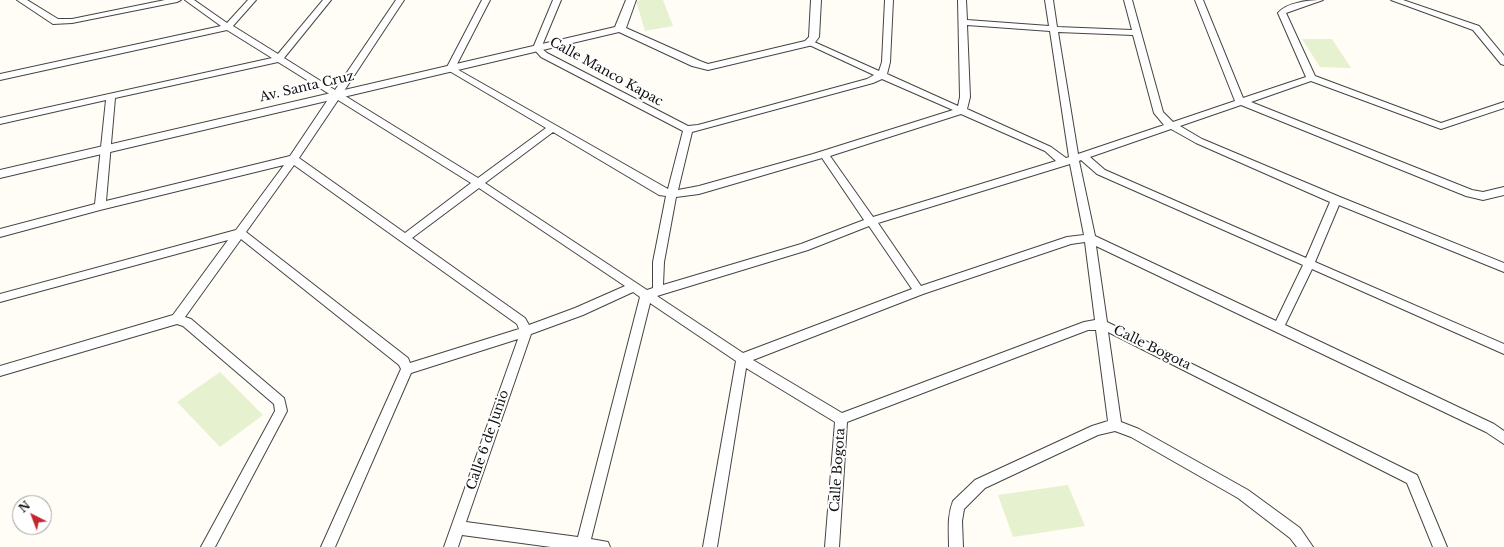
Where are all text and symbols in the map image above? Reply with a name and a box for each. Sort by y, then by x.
street label: Calle Manco Kapac [547,34,665,110]
street label: Av. Santa Cruz [258,69,356,105]
street label: Calle Bogota [1111,323,1193,373]
street label: Calle 6 de Junio [464,388,512,492]
street label: Calle Bogota [827,428,849,512]
north arrow [12,495,52,535]
text: N [16,498,33,515]

